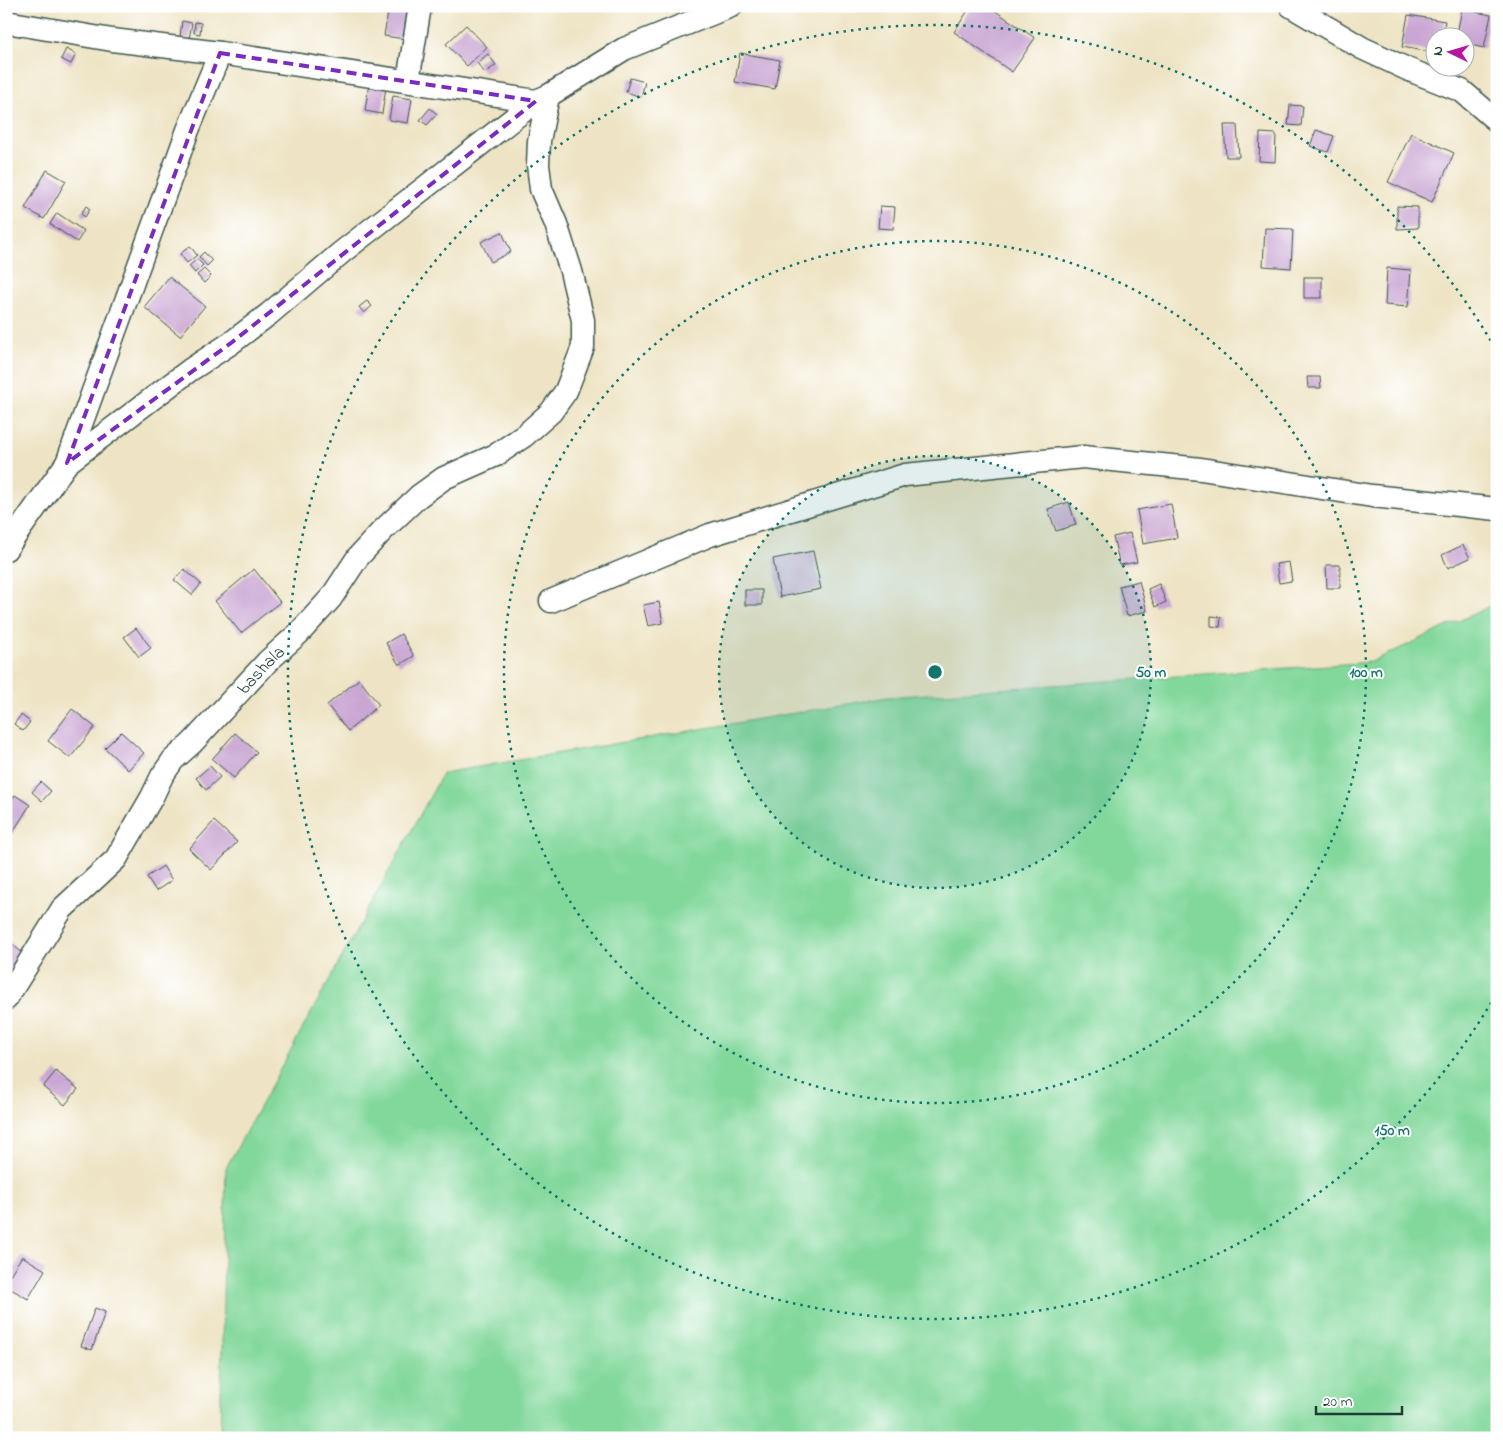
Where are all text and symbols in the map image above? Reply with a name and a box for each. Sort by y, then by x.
north arrow [1426,28,1476,78]
text: N [1428,45,1449,57]
street label: bashala [232,640,292,701]
text: 50 m [1136,662,1167,684]
text: 100 m [1349,662,1383,684]
centre of rings [926,663,944,681]
text: 150 m [1374,1120,1410,1142]
scale bar [1316,1384,1402,1416]
text: 20 m [1323,1391,1353,1413]

